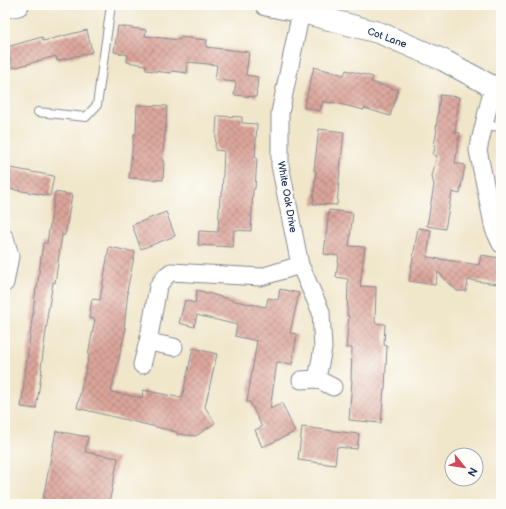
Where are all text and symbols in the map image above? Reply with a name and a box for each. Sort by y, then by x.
street label: Cot Lane [366,25,408,51]
street label: White Oak Drive [275,160,299,234]
north arrow [444,447,484,487]
text: N [465,465,480,479]

